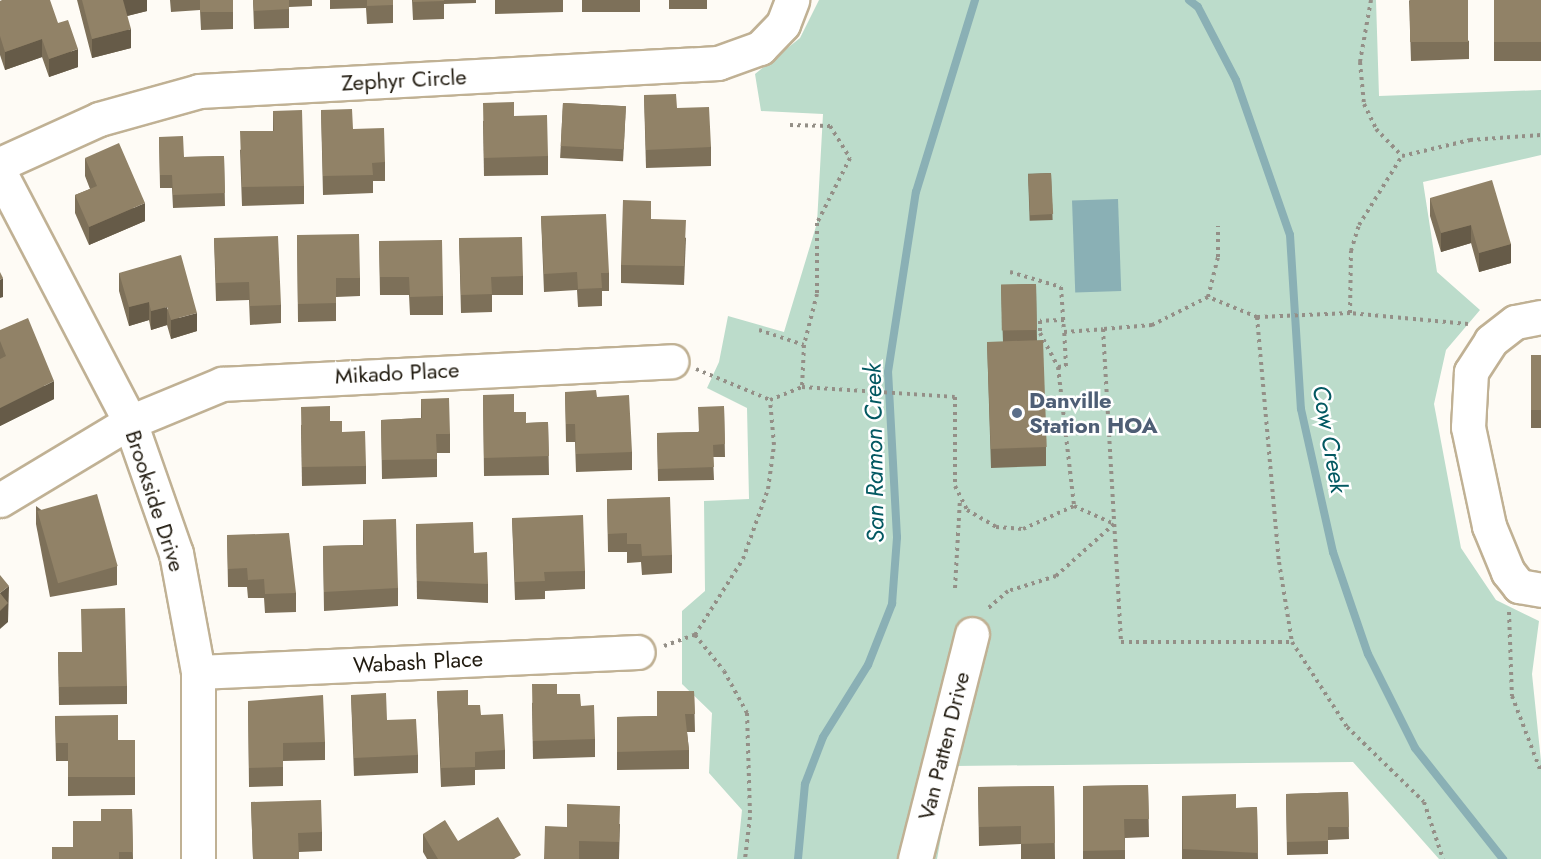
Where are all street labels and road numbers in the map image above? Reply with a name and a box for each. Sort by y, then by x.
street label: Zephyr Circle [341,64,467,96]
street label: Mikado Place [334,357,460,389]
street label: Brookside Drive [120,427,190,575]
street label: Wabash Place [352,645,484,679]
street label: Van Patten Drive [913,669,975,823]

